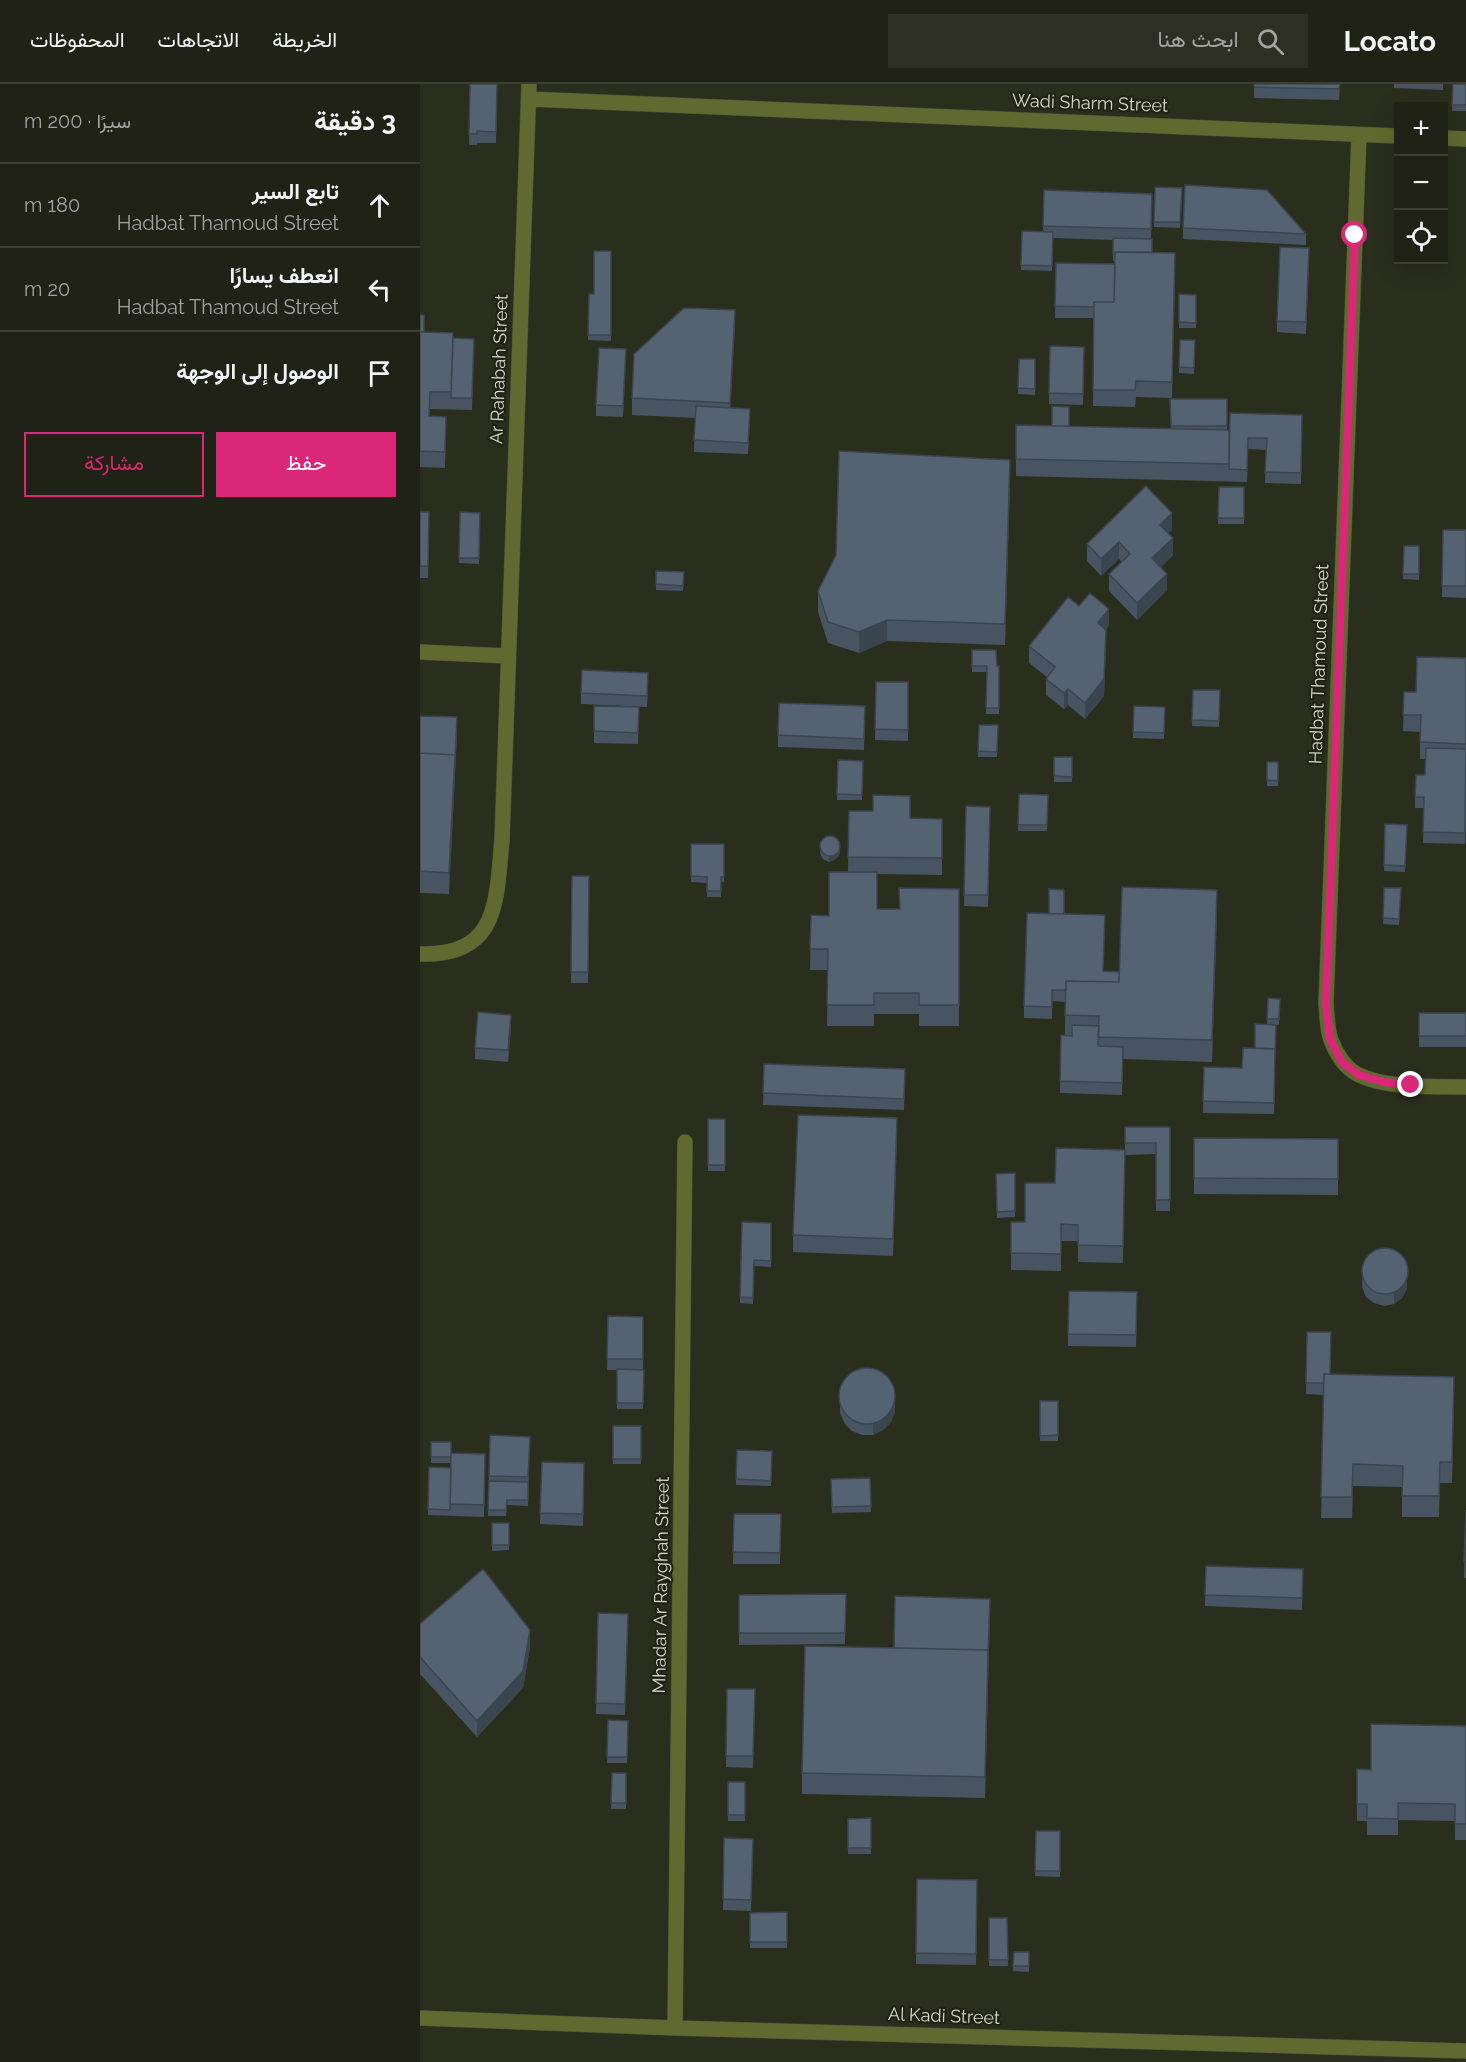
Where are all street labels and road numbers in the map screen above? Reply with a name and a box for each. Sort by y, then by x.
street label: Wadi Sharm Street [1012,89,1168,116]
street label: Ar Rahabah Street [485,294,512,444]
street label: Hadbat Thamoud Street [1305,564,1332,764]
street label: Mhadar Ar Rayghah Street [648,1476,673,1693]
street label: Al Kadi Street [888,2003,1000,2028]

